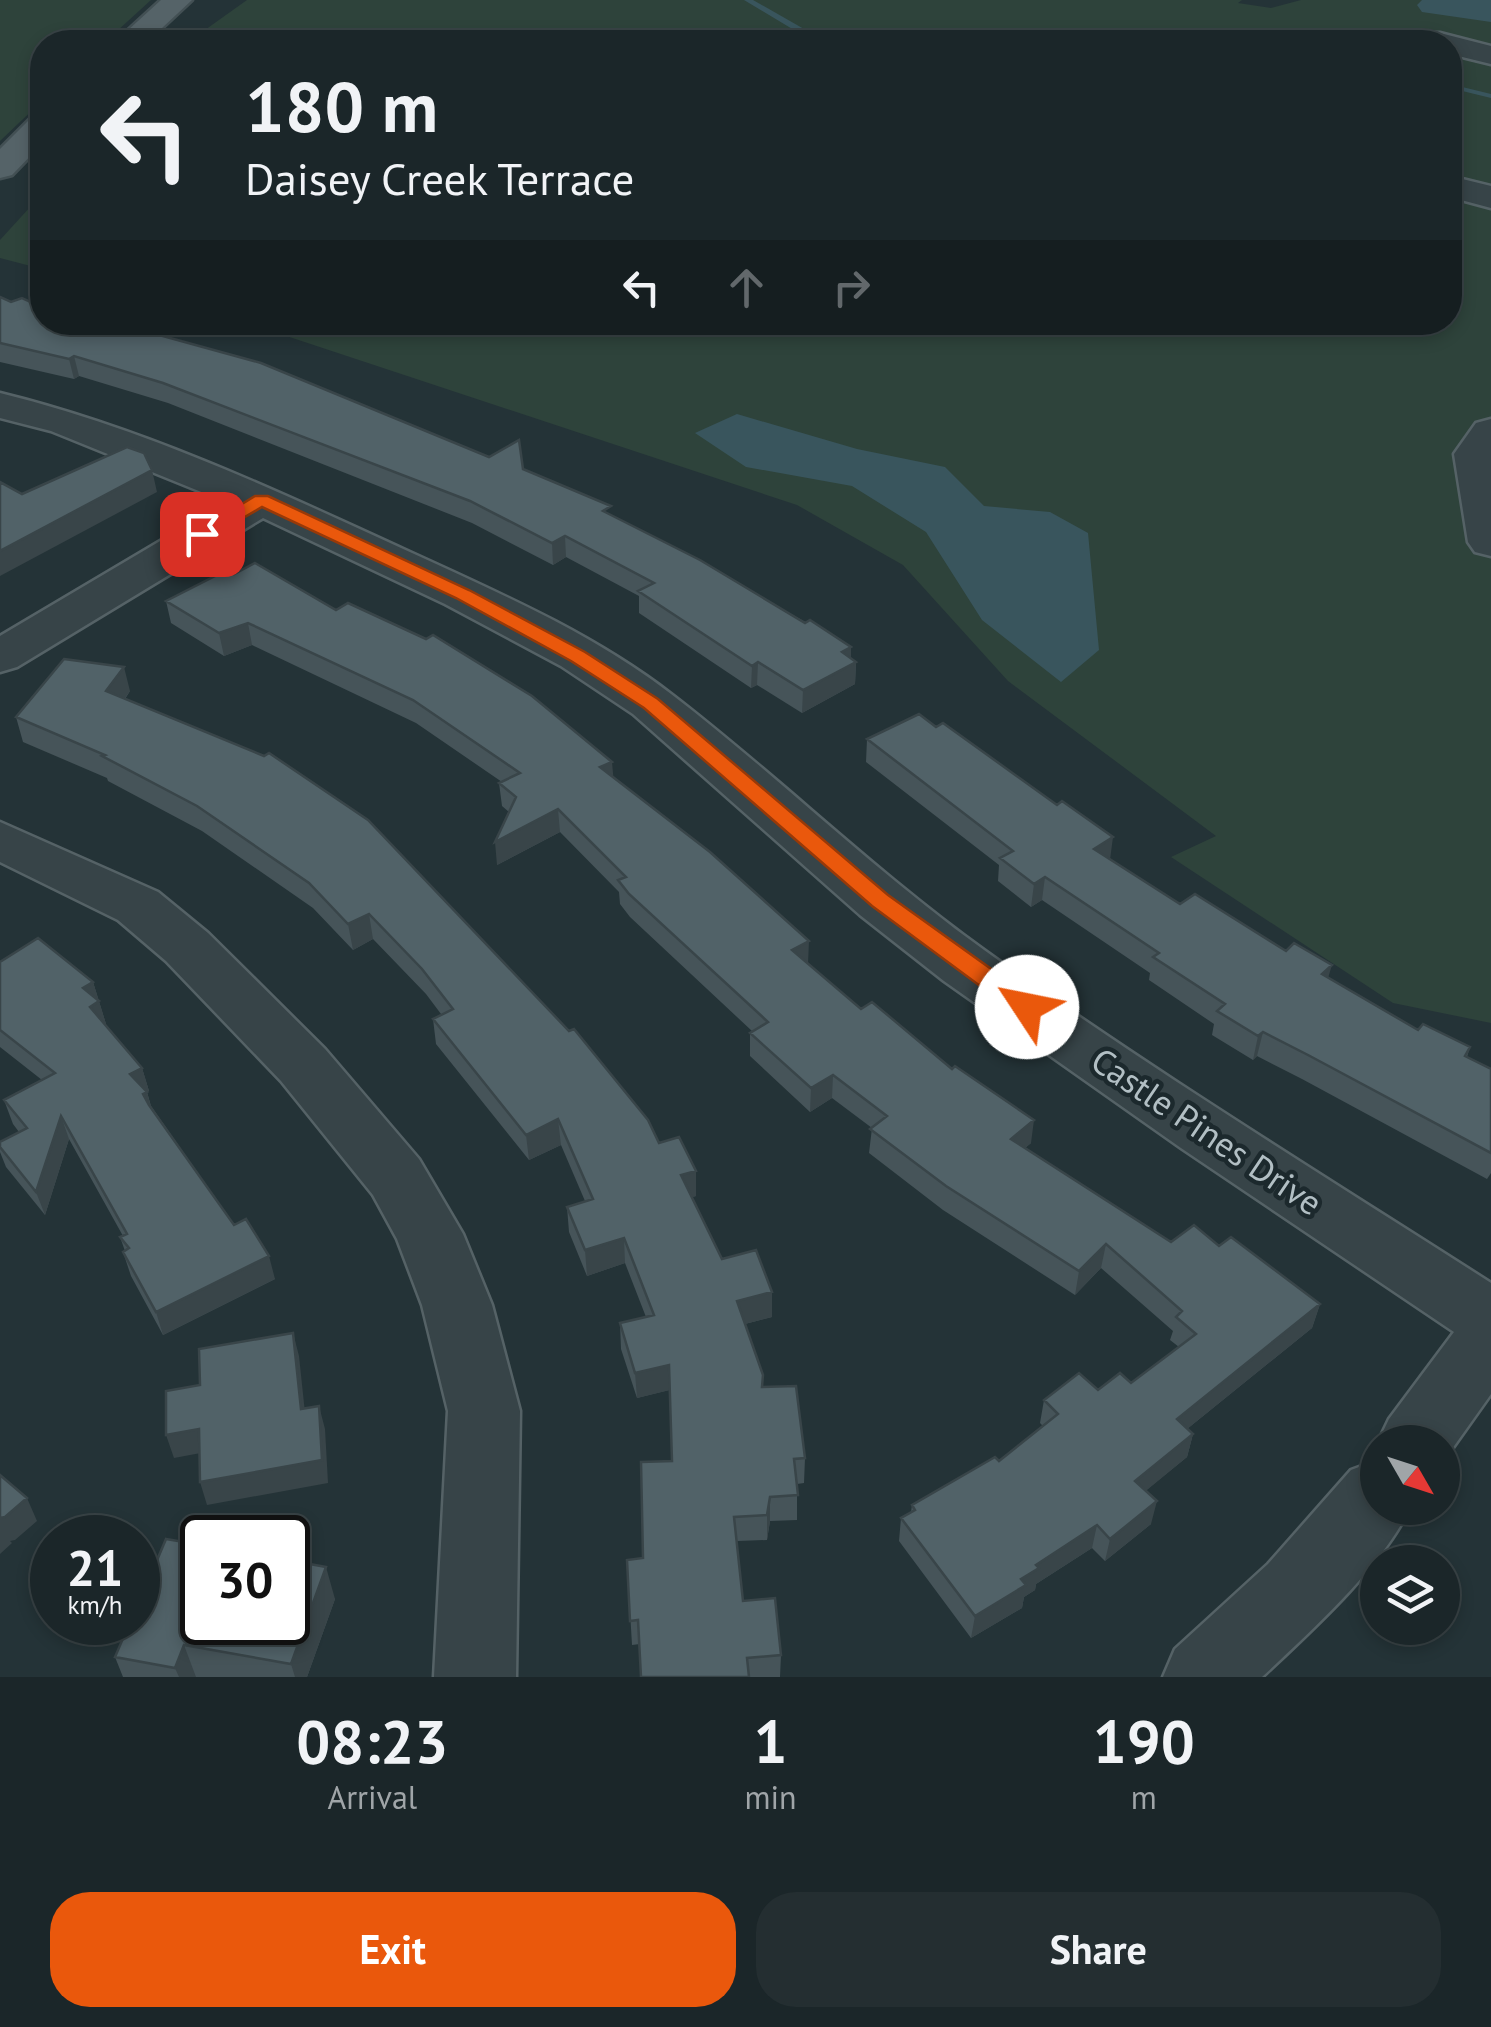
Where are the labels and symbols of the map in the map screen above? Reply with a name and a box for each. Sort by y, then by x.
pin [160,492,245,577]
position arrow [975,955,1079,1059]
street label: Castle Pines Drive [1083,1037,1331,1225]
north arrow [1360,1425,1460,1525]
speed limit sign: 30 [180,1515,310,1645]

